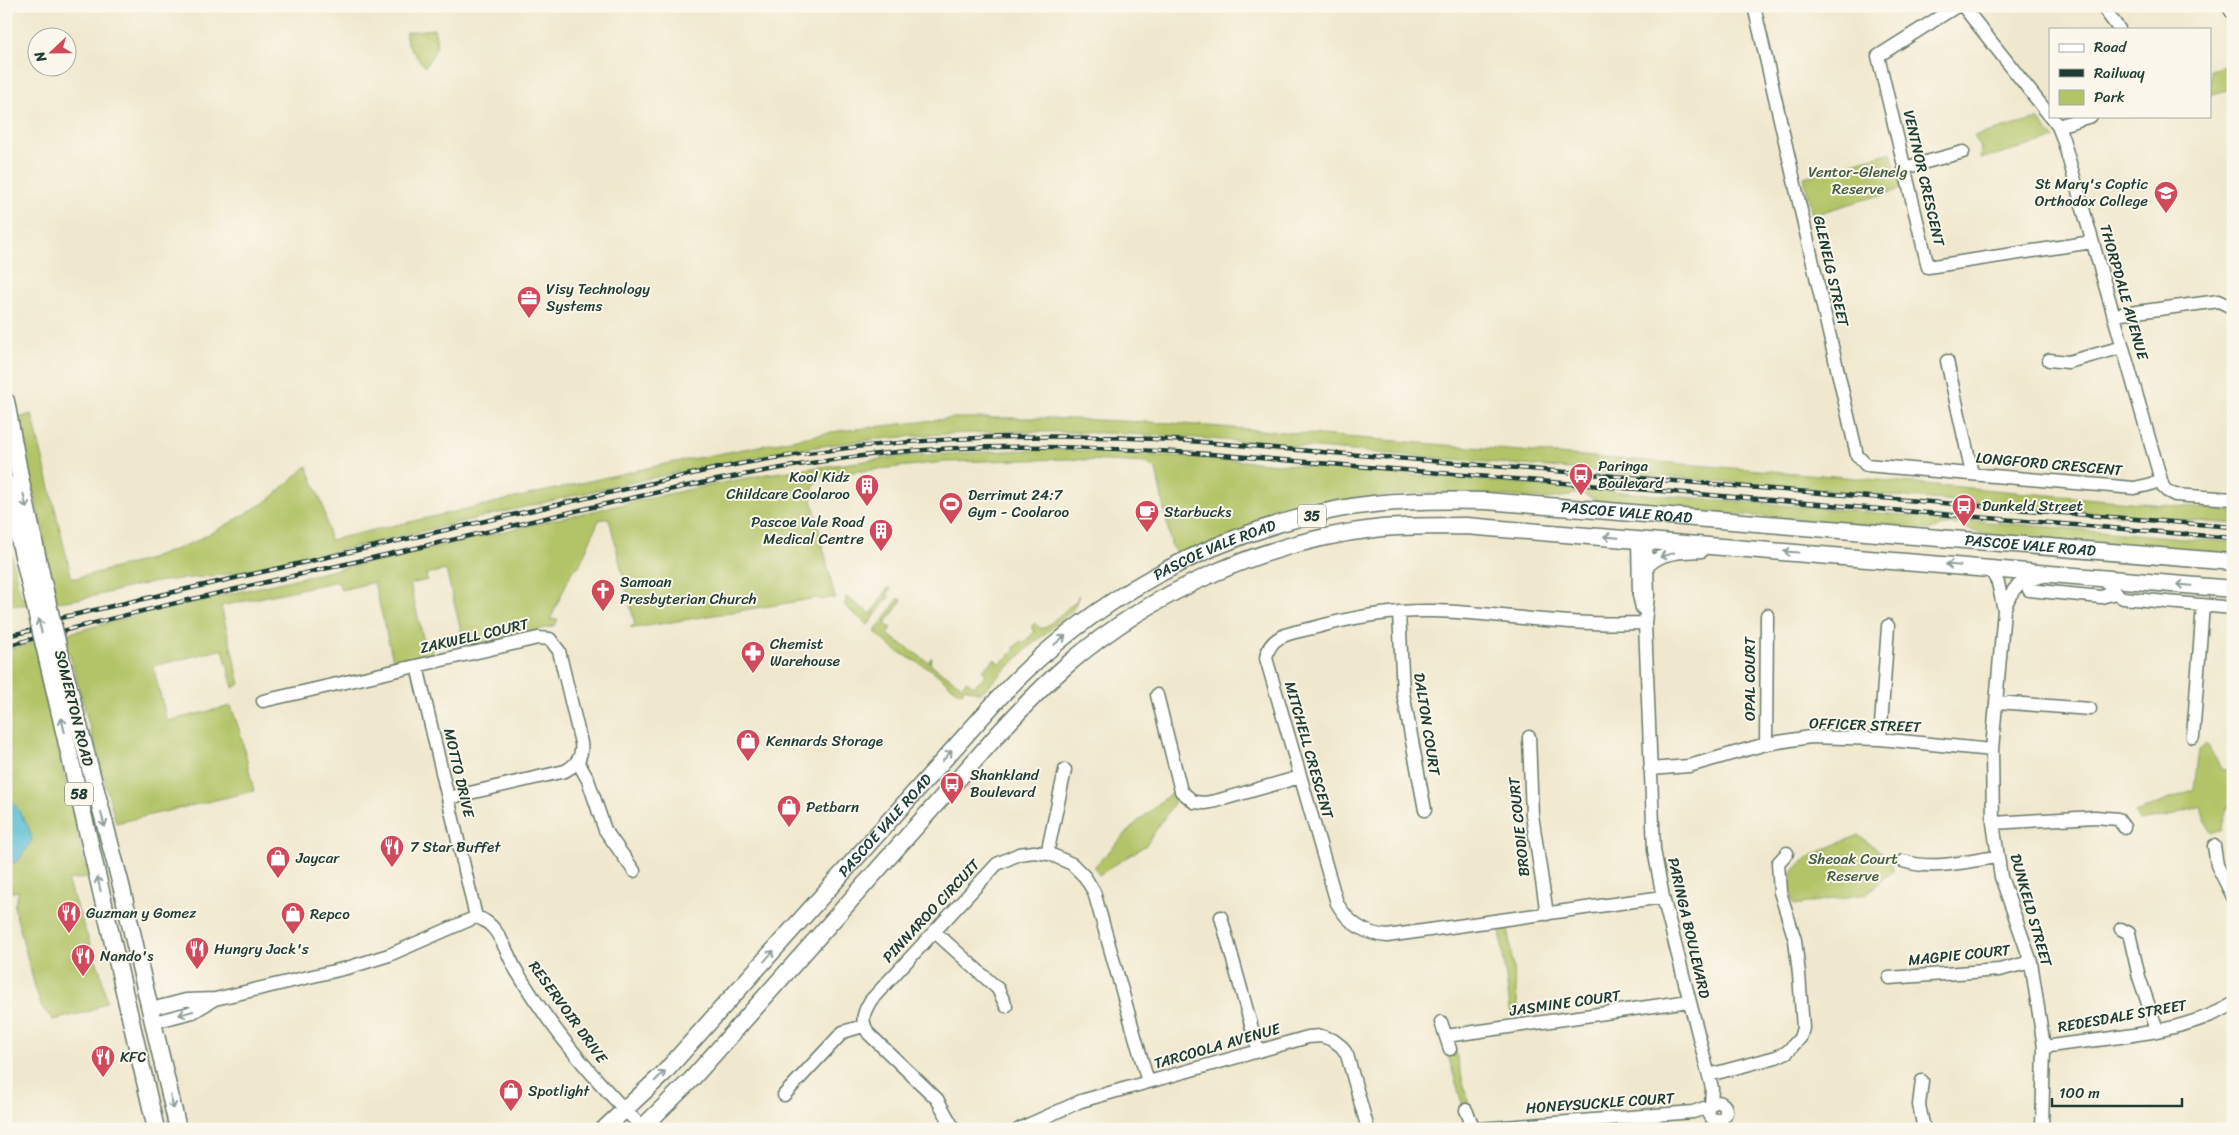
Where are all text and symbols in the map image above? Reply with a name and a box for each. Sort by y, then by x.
north arrow [28,28,78,78]
legend [2049,28,2212,118]
text: Road [2094,34,2127,60]
text: N [27,47,54,67]
text: Railway [2094,60,2145,86]
text: Park [2094,84,2125,110]
street label: VENTNOR CRESCENT [1896,107,1953,250]
park label: Ventor-Glenelg Reserve [1808,159,1908,202]
place label: St Mary's Coptic Orthodox College [2035,171,2149,214]
school or university icon: St Mary's Coptic Orthodox College [2153,180,2179,214]
street label: GLENELG STREET [1806,213,1857,331]
street label: THORPDALE AVENUE [2092,221,2156,365]
place label: Visy Technology Systems [546,276,650,319]
office icon: Visy Technology Systems [516,285,542,319]
street label: LONGFORD CRESCENT [1975,445,2125,483]
place label: Paringa Boulevard [1598,453,1664,496]
bus stop icon: Paringa Boulevard [1568,462,1594,496]
place label: Kool Kidz Childcare Coolaroo [726,464,851,507]
building icon: Kool Kidz Childcare Coolaroo [854,473,880,507]
place label: Derrimut 24:7 Gym - Coolaroo [968,482,1070,525]
sports icon: Derrimut 24:7 Gym - Coolaroo [938,491,964,525]
one-way arrow [21,492,30,508]
bus stop icon: Dunkeld Street [1951,493,1977,527]
place label: Dunkeld Street [1982,493,2083,519]
street label: PASCOE VALE ROAD [1560,494,1693,531]
cafe icon: Starbucks [1134,499,1160,533]
place label: Starbucks [1164,499,1232,525]
road number: 35 [1298,504,1326,528]
place label: Pascoe Vale Road Medical Centre [751,509,865,552]
street label: PASCOE VALE ROAD [1148,512,1279,588]
building icon: Pascoe Vale Road Medical Centre [868,518,894,552]
street label: PASCOE VALE ROAD [1964,527,2097,564]
one-way arrow [1603,533,1619,542]
one-way arrow [1783,547,1799,557]
one-way arrow [1659,551,1675,561]
one-way arrow [1945,560,1961,570]
place label: Samoan Presbyterian Church [620,569,757,612]
church icon: Samoan Presbyterian Church [590,578,616,612]
one-way arrow [2176,581,2192,590]
street label: ZAKWELL COURT [417,611,532,661]
one-way arrow [35,618,44,634]
place label: Chemist Warehouse [770,631,840,674]
one-way arrow [1054,634,1067,646]
street label: OPAL COURT [1737,636,1763,721]
pharmacy icon: Chemist Warehouse [740,640,766,674]
street label: SOMERTON ROAD [47,647,101,769]
street label: DALTON COURT [1406,671,1448,779]
street label: MITCHELL CRESCENT [1277,678,1341,823]
street label: OFFICER STREET [1809,710,1922,740]
one-way arrow [58,718,67,734]
street label: MOTTO DRIVE [436,726,482,822]
shop icon: Kennards Storage [735,728,761,762]
place label: Kennards Storage [766,728,883,754]
one-way arrow [941,750,953,763]
place label: Shankland Boulevard [970,762,1040,805]
street label: PASCOE VALE ROAD [832,768,938,883]
bus stop icon: Shankland Boulevard [939,771,965,805]
street label: BRODIE COURT [1501,775,1537,878]
road number: 58 [65,782,93,806]
shop icon: Petbarn [776,794,802,828]
place label: Petbarn [806,794,859,820]
one-way arrow [99,811,108,827]
restaurant icon: 7 Star Buffet [379,834,405,868]
place label: 7 Star Buffet [410,834,501,860]
shop icon: Jaycar [265,845,291,879]
place label: Jaycar [295,845,340,871]
park label: Sheoak Court Reserve [1808,846,1898,889]
street label: DUNKELD STREET [2002,851,2060,971]
street label: PINNAROO CIRCUIT [876,852,987,969]
street label: PARINGA BOULEVARD [1660,855,1718,1001]
one-way arrow [94,876,103,892]
restaurant icon: Guzman y Gomez [56,900,82,934]
place label: Guzman y Gomez [86,900,197,926]
shop icon: Repco [280,901,306,935]
place label: Repco [310,901,350,927]
restaurant icon: Hungry Jack's [184,936,210,970]
place label: Hungry Jack's [214,936,309,962]
street label: MAGPIE COURT [1907,937,2013,973]
restaurant icon: Nando's [70,943,96,977]
place label: Nando's [100,943,154,969]
one-way arrow [763,949,775,962]
street label: RESERVOIR DRIVE [522,955,615,1070]
street label: JASMINE COURT [1507,982,1624,1024]
street label: REDESDALE STREET [2056,992,2190,1040]
one-way arrow [178,1009,194,1019]
street label: TARCOOLA AVENUE [1151,1015,1285,1076]
restaurant icon: KFC [90,1044,116,1078]
place label: KFC [120,1044,146,1070]
one-way arrow [654,1070,666,1083]
scale bar [2052,1075,2182,1107]
shop icon: Spotlight [498,1078,524,1112]
place label: Spotlight [528,1078,590,1104]
text: 100 m [2059,1080,2100,1106]
street label: HONEYSUCKLE COURT [1525,1085,1677,1121]
one-way arrow [168,1094,177,1110]

